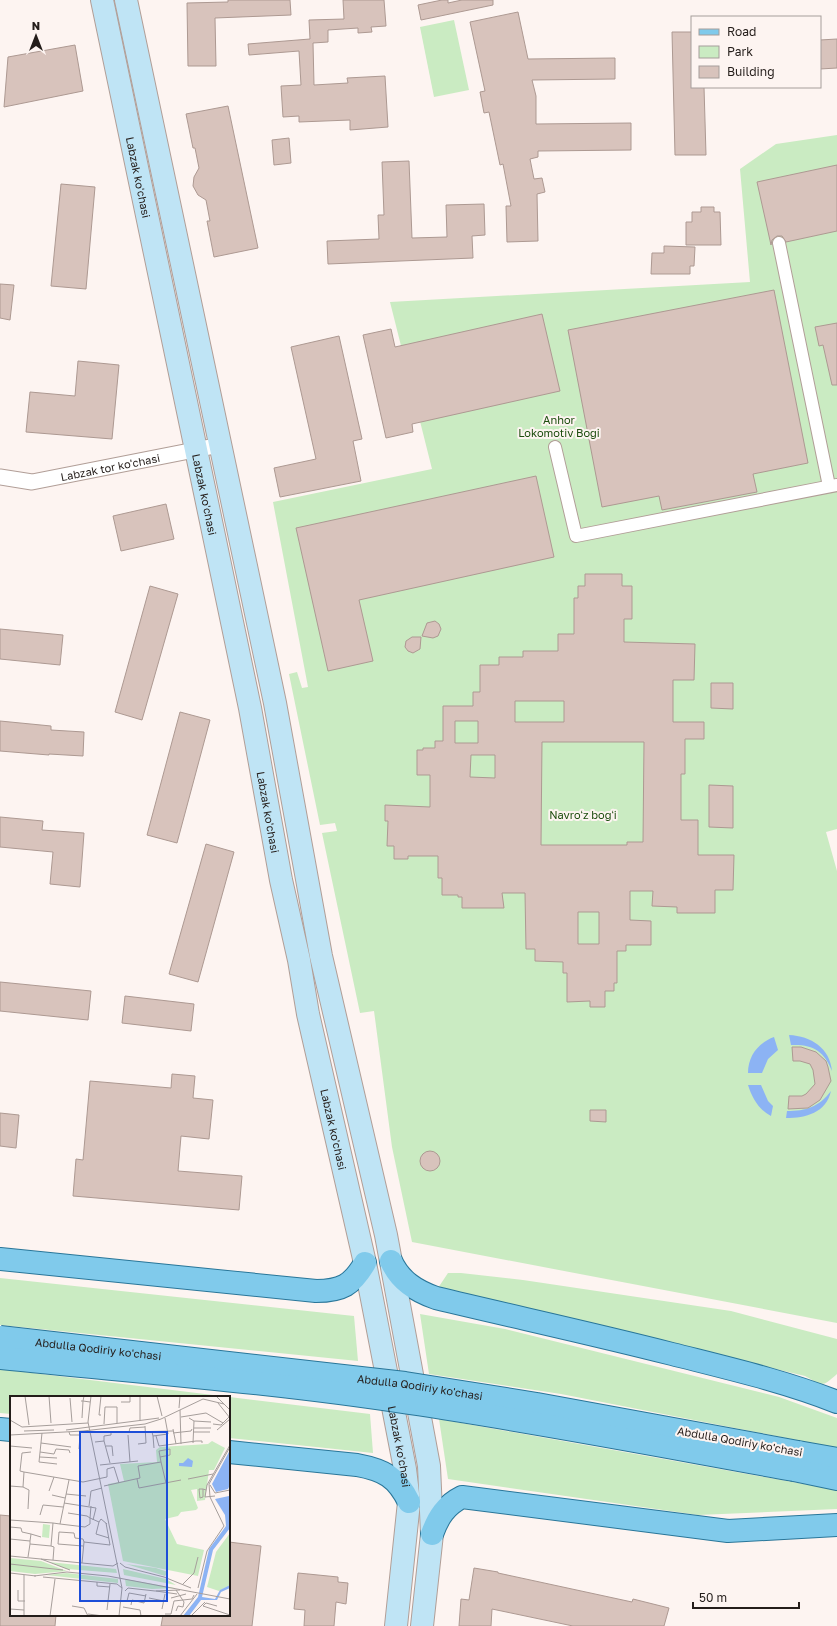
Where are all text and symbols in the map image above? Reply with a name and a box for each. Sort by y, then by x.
north arrow [16,16,56,56]
legend [691,16,821,88]
text: N [32,19,40,32]
text: Road [727,24,756,39]
text: Park [727,44,753,59]
text: Building [727,64,775,79]
street label: Labzak ko'chasi [124,135,154,219]
park label: Anhor Lokomotiv Bogi [518,413,600,439]
street label: Labzak tor ko'chasi [59,451,161,483]
street label: Labzak ko'chasi [190,452,220,536]
street label: Labzak ko'chasi [255,770,282,854]
park label: Navroʻz bogʻi [549,808,617,821]
street label: Labzak ko'chasi [319,1087,350,1171]
street label: Abdulla Qodiriy ko'chasi [35,1335,162,1362]
street label: Abdulla Qodiriy ko'chasi [357,1371,484,1402]
inset map [10,1396,230,1616]
street label: Labzak ko'chasi [386,1404,414,1488]
street label: Abdulla Qodiriy ko'chasi [676,1424,804,1458]
scale bar [693,1584,799,1610]
text: 50 m [699,1590,727,1605]

